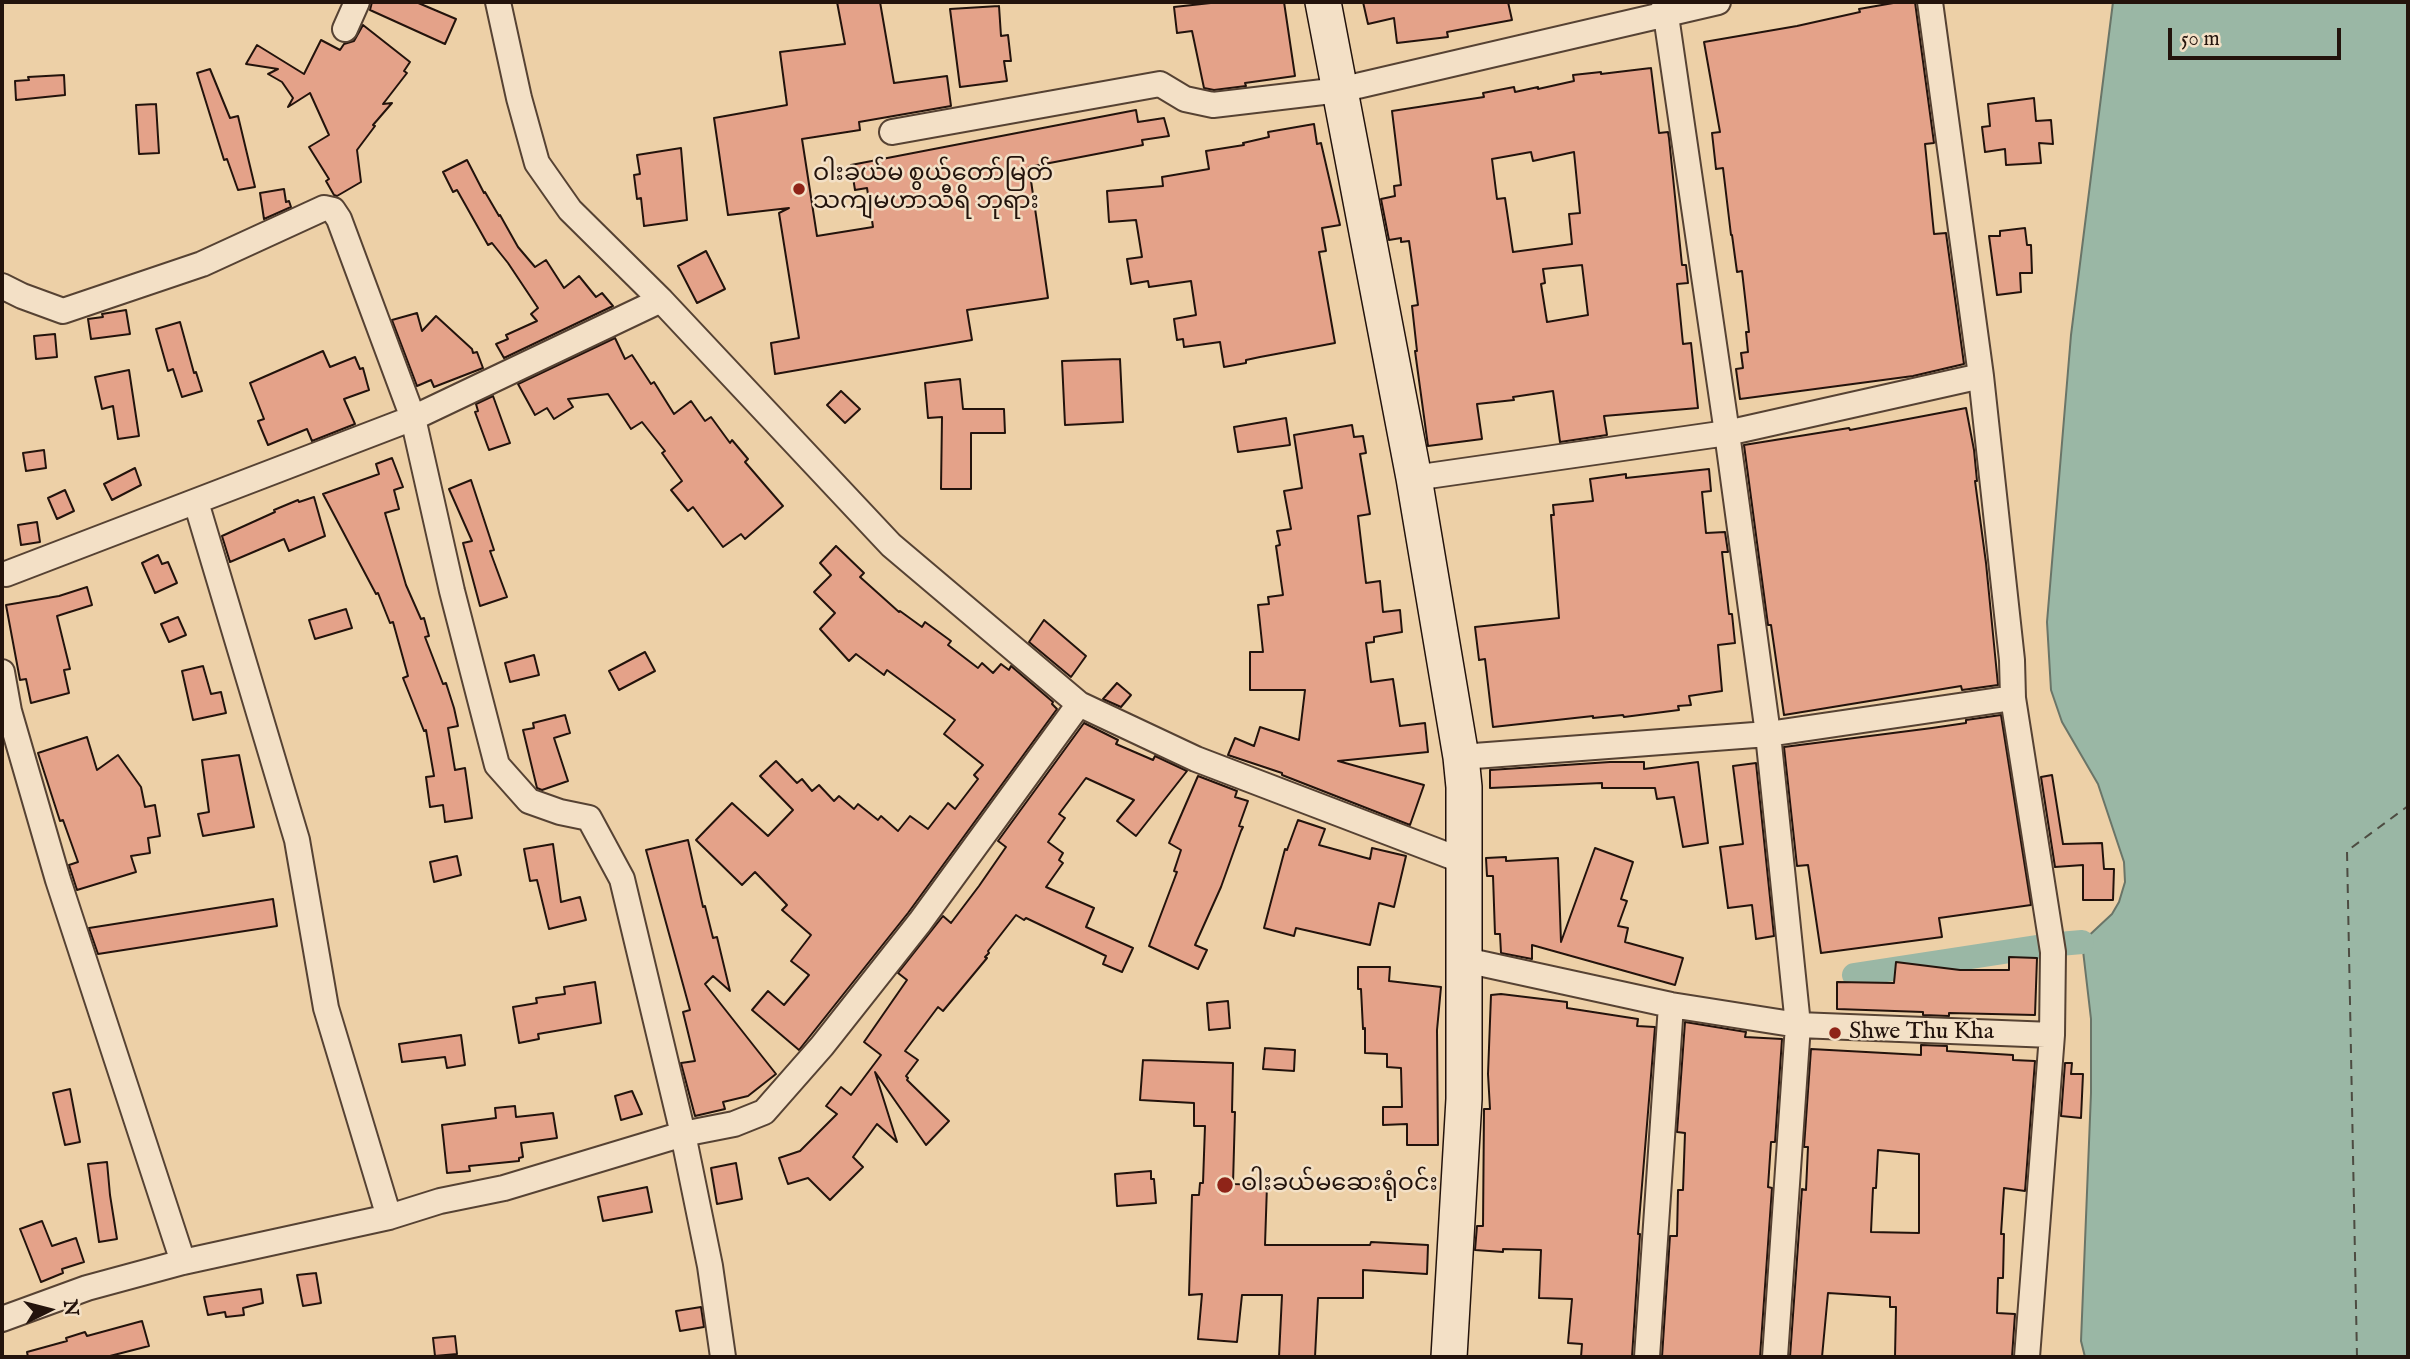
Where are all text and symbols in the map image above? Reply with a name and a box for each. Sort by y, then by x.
scale bar [2172,14,2345,58]
text: 50 m [2181,26,2220,53]
place label: ဝါးခယ်မ စွယ်တော်မြတ် သကျမဟာသီရိ ဘုရား [813,161,1053,217]
marker: ဝါးခယ်မ စွယ်တော်မြတ် သကျမဟာသီရိ ဘုရား [791,181,807,197]
place label: Shwe Thu Kha [1849,1019,1994,1047]
marker: Shwe Thu Kha [1827,1025,1843,1041]
place label: ဝါးခယ်မဆေးရုံဝင်း [1241,1171,1438,1199]
marker: ဝါးခယ်မဆေးရုံဝင်း [1215,1175,1235,1195]
north arrow [14,1275,84,1345]
text: N [57,1298,83,1317]

